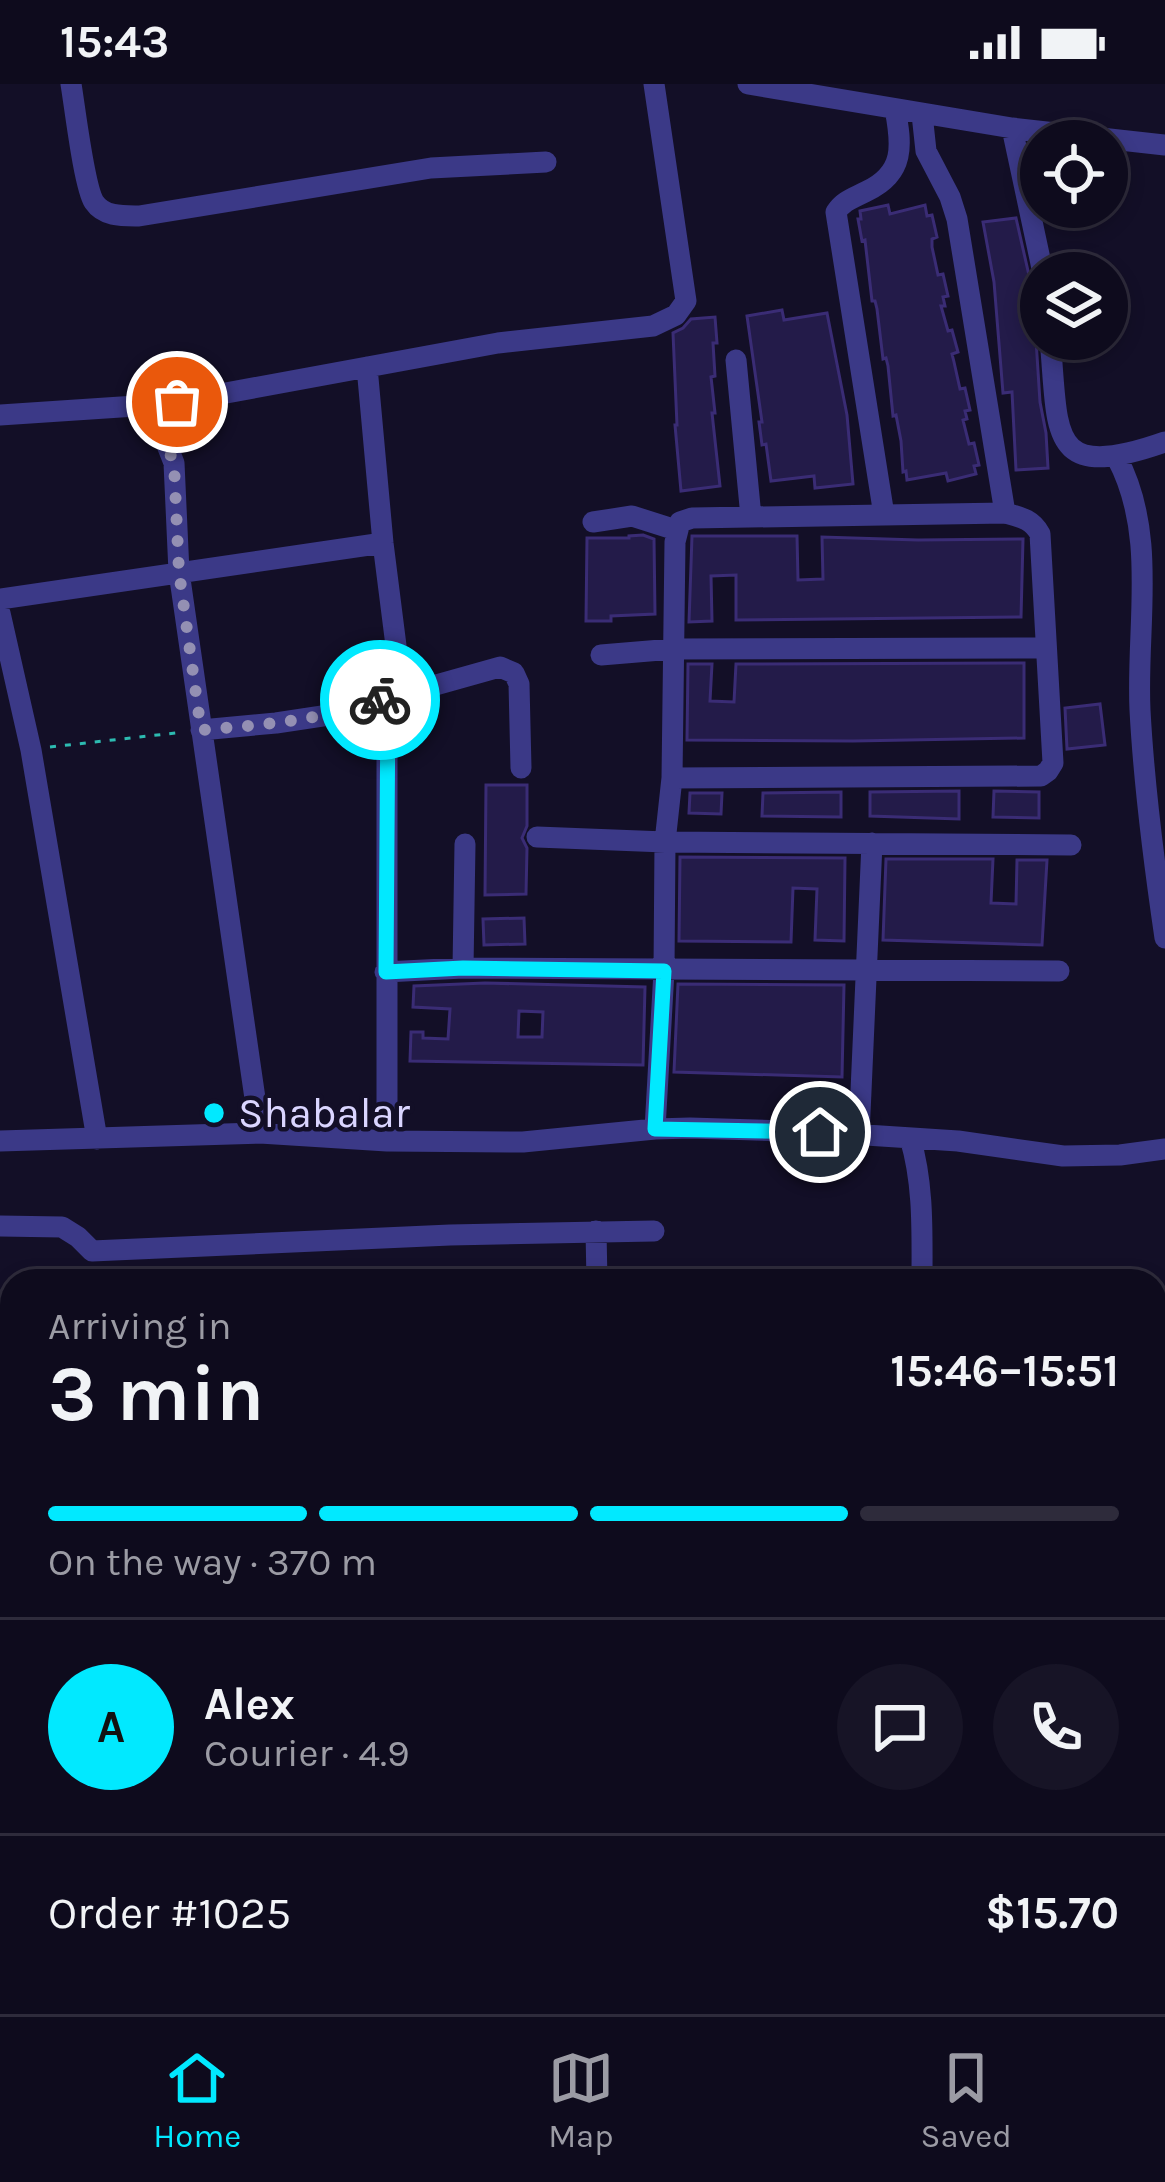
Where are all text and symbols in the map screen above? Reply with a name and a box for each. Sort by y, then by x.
text: 15:43 [60,16,169,68]
map controls [1020,120,1128,360]
button: locate [1020,120,1128,228]
button: layers [1020,252,1128,360]
pin [126,351,228,453]
icon: bag [144,369,210,435]
courier [320,640,440,760]
icon: bike [347,667,413,733]
pin [769,1081,871,1183]
place label: Shabalar [238,1088,411,1138]
icon: home [787,1099,853,1165]
marker: Shabalar [201,1100,227,1126]
text: Arriving in [48,1303,231,1349]
text: 15:46–15:51 [890,1345,1119,1397]
text: 3 min [48,1348,264,1440]
text: On the way · 370 m [48,1539,377,1585]
button: chat [837,1664,963,1790]
button: phone [993,1664,1119,1790]
text: Alex [204,1678,295,1730]
text: A [97,1701,125,1753]
text: Courier · 4.9 [204,1730,410,1776]
text: Order #1025 [48,1887,291,1939]
text: $15.70 [985,1887,1119,1939]
tab: Home [153,2045,241,2155]
tab: Map [548,2045,614,2155]
tab: Saved [920,2045,1012,2155]

